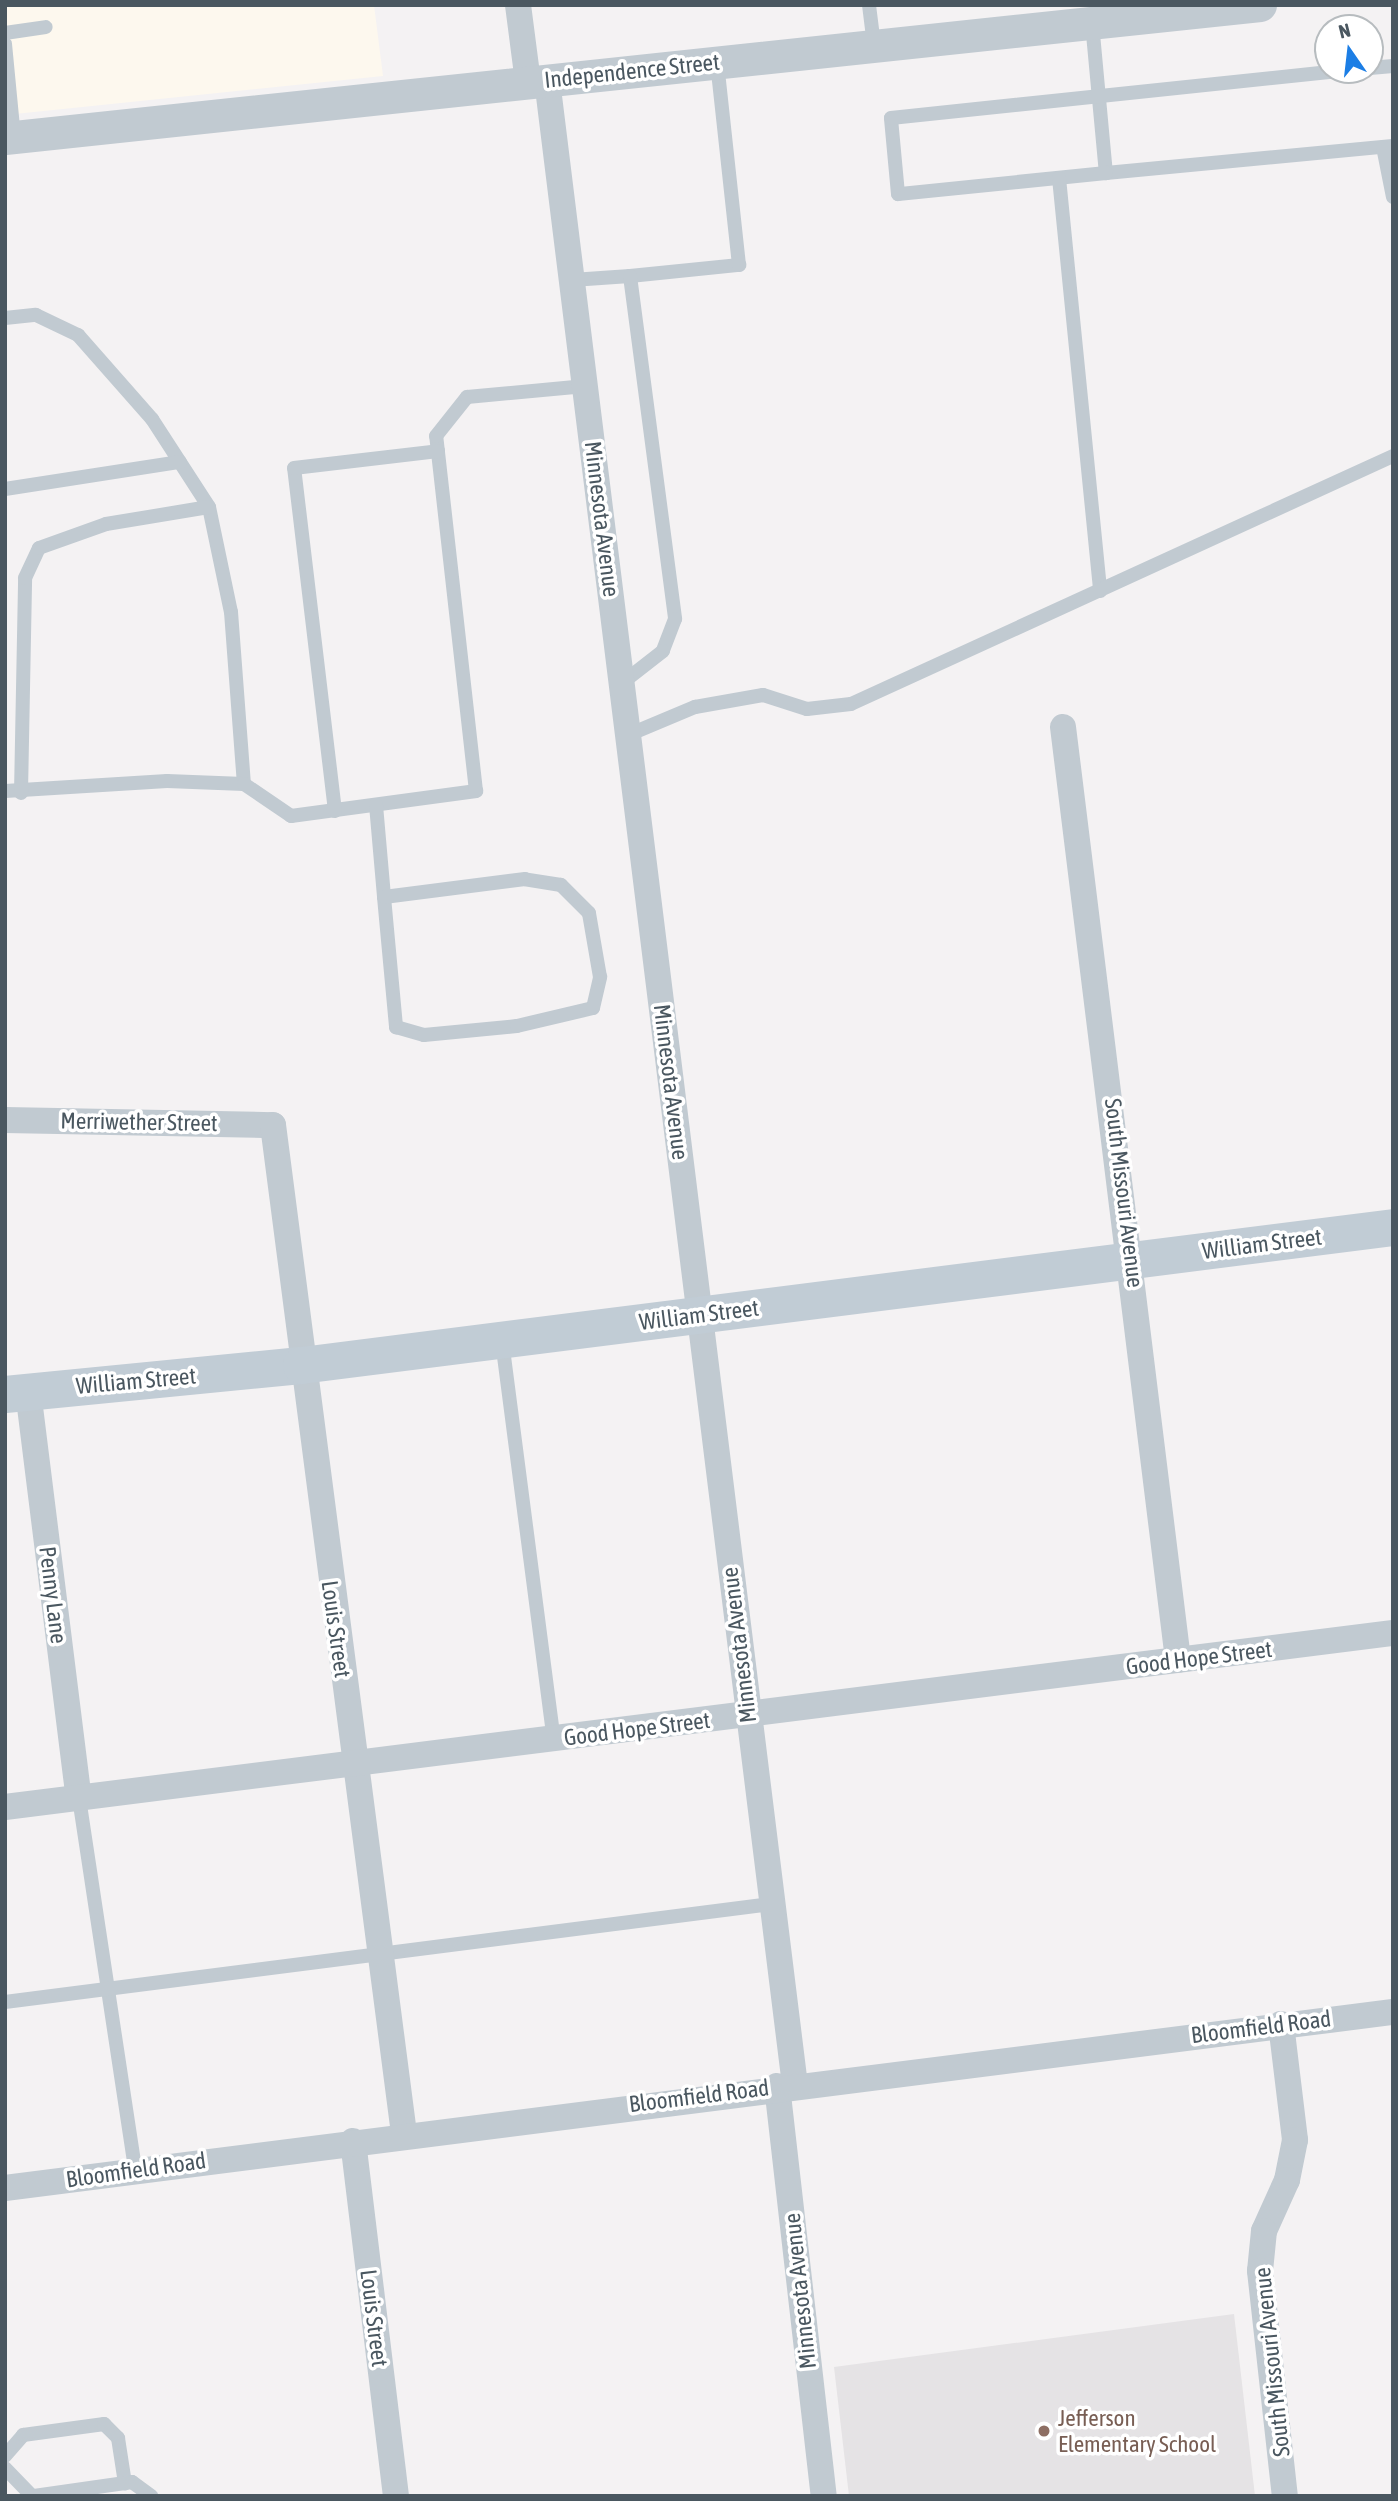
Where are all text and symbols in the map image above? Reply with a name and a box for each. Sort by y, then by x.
north arrow [1314,14,1384,84]
text: N [1336,19,1353,43]
street label: Independence Street [543,48,721,94]
street label: Minnesota Avenue [579,440,625,598]
street label: Minnesota Avenue [648,1003,694,1161]
street label: South Missouri Avenue [1099,1097,1149,1289]
street label: Merriwether Street [60,1107,218,1137]
street label: William Street [1201,1223,1323,1265]
street label: William Street [638,1294,760,1336]
street label: William Street [75,1362,197,1400]
street label: Penny Lane [33,1545,73,1645]
street label: Minnesota Avenue [716,1566,762,1724]
street label: Louis Street [316,1579,356,1679]
street label: Good Hope Street [1124,1635,1274,1681]
street label: Good Hope Street [562,1706,712,1752]
street label: Bloomfield Road [1189,2005,1333,2049]
street label: Bloomfield Road [627,2074,771,2118]
street label: Bloomfield Road [64,2147,208,2193]
street label: Minnesota Avenue [778,2212,822,2370]
street label: South Missouri Avenue [1248,2266,1296,2458]
street label: Louis Street [354,2268,394,2368]
place label: Jefferson Elementary School [1058,2404,1216,2458]
marker: Jefferson Elementary School [1036,2423,1052,2439]

